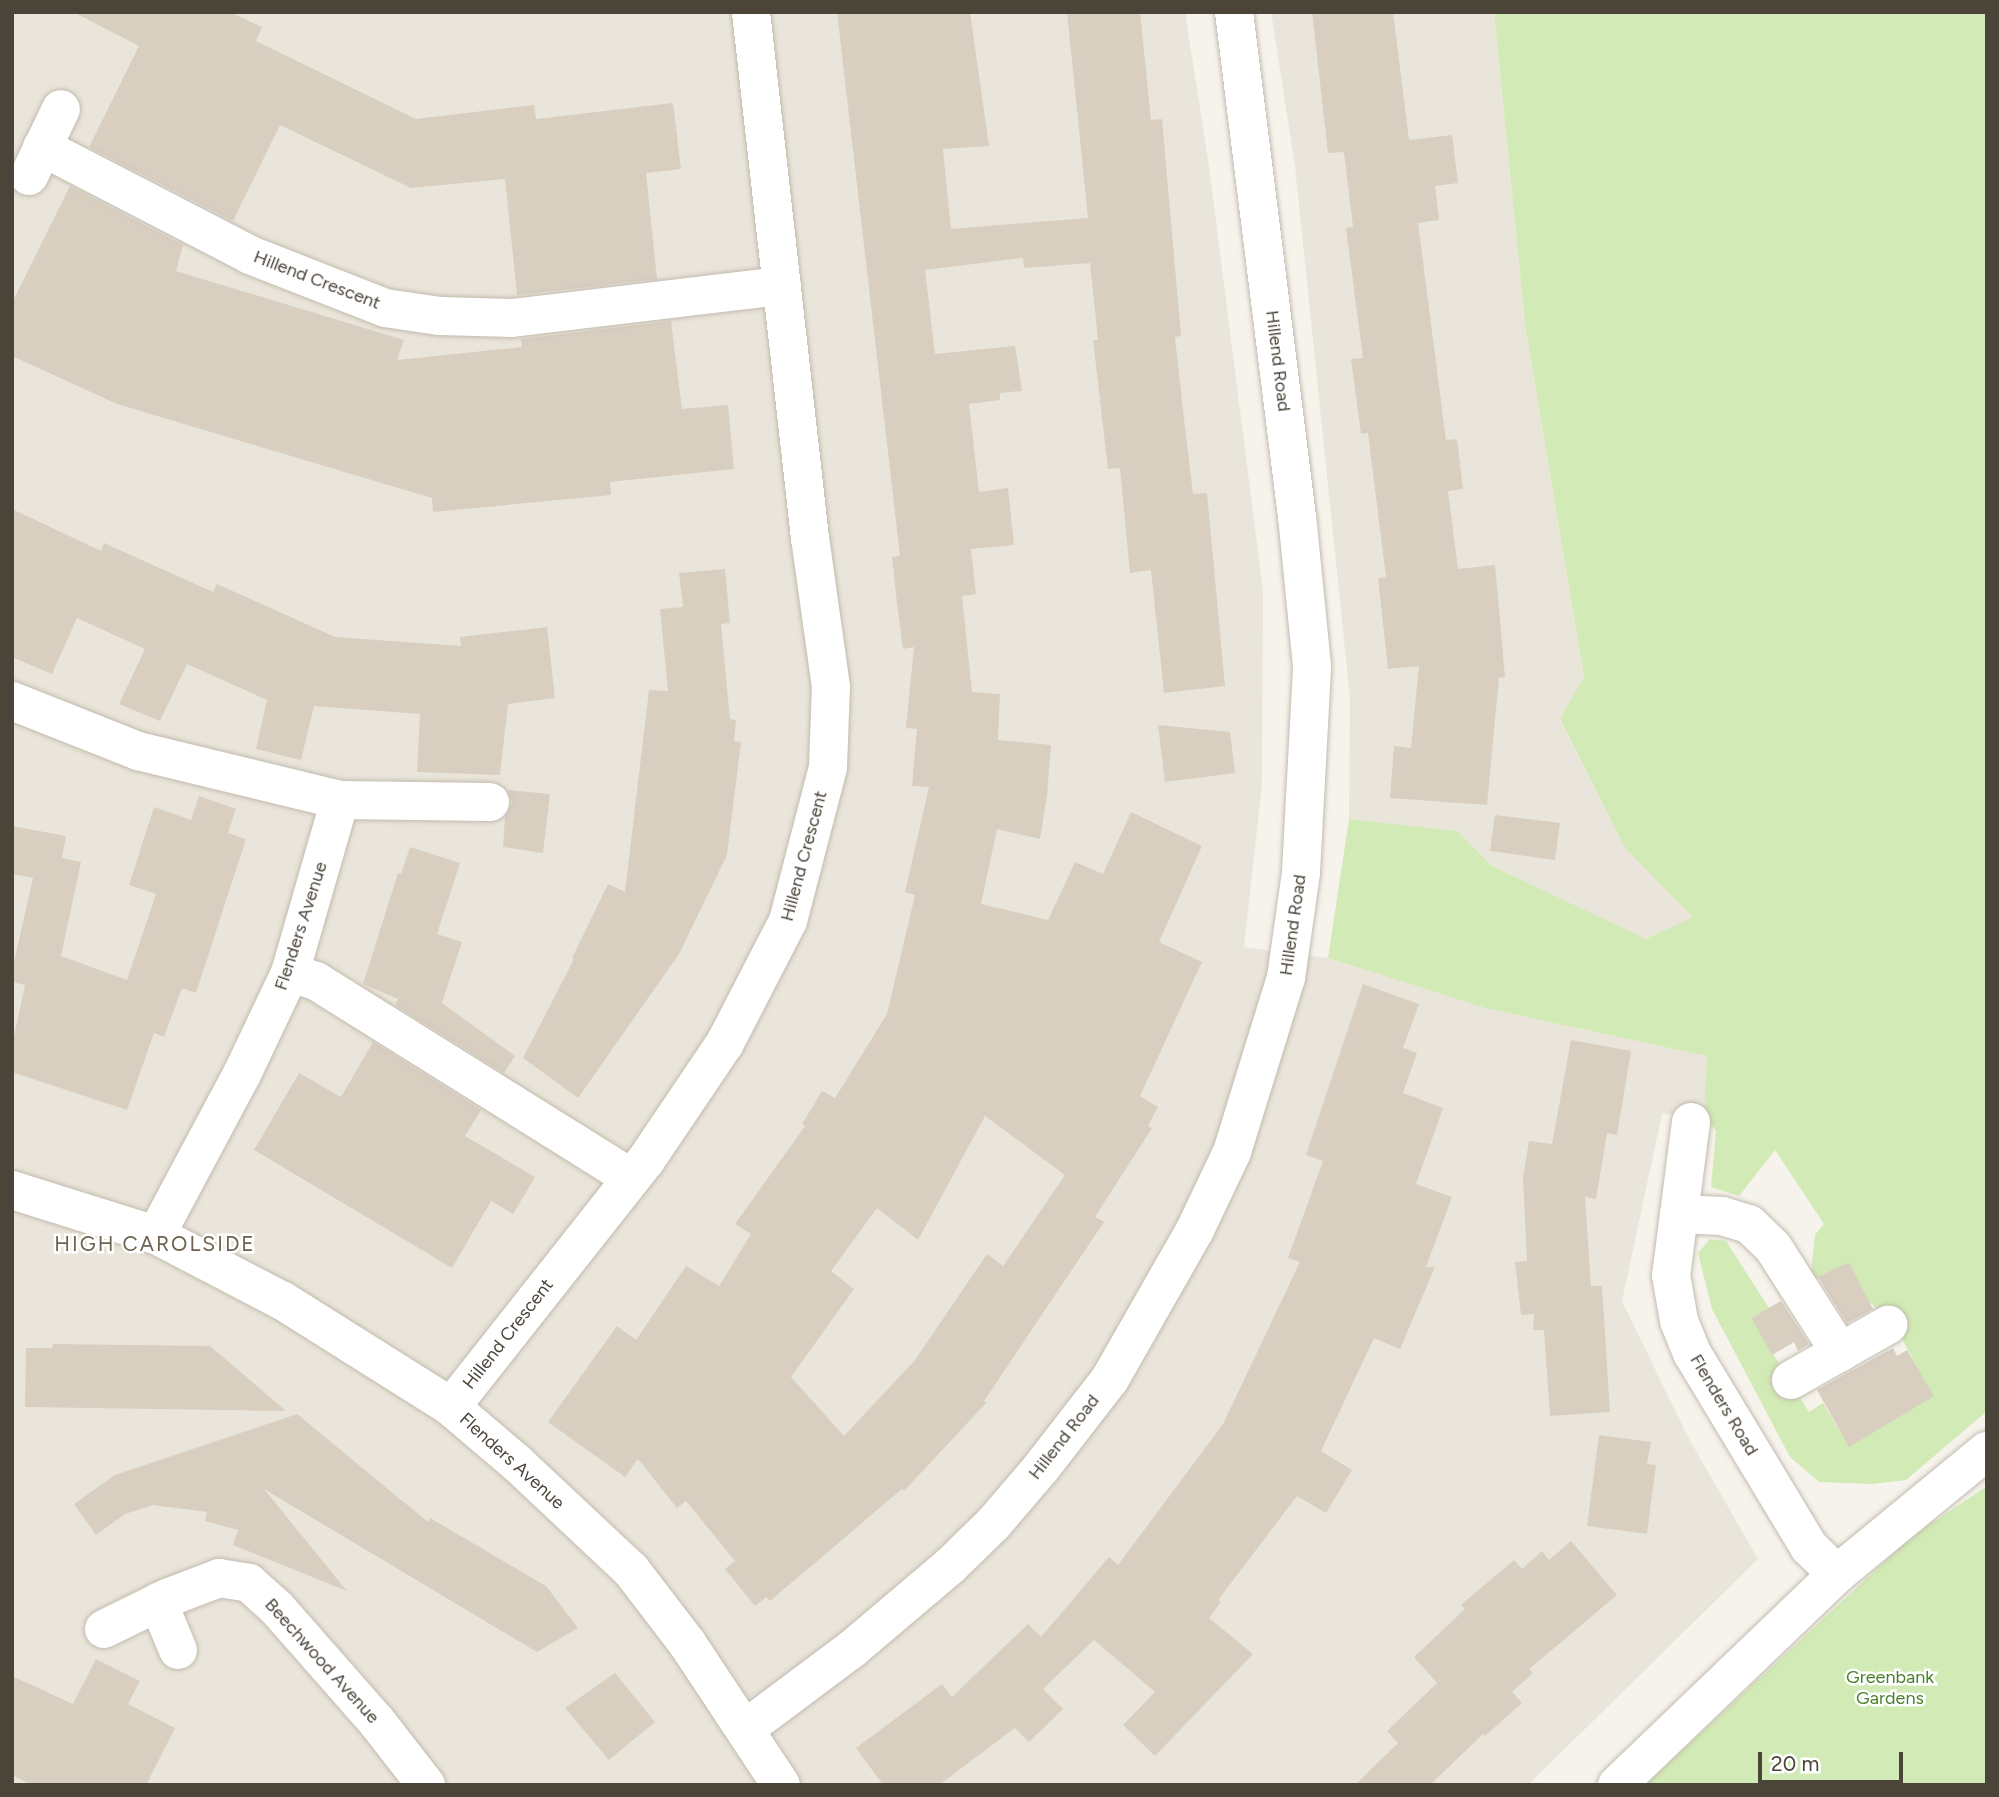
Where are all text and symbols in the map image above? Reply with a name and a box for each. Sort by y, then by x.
street label: Hillend Crescent [250,246,384,314]
street label: Hillend Road [1261,309,1295,413]
street label: Hillend Crescent [776,788,832,924]
street label: Flenders Avenue [270,859,332,993]
street label: Hillend Road [1275,873,1311,977]
district label: HIGH CAROLSIDE [56,1231,254,1257]
street label: Hillend Crescent [458,1274,558,1394]
street label: Flenders Road [1685,1350,1763,1460]
street label: Hillend Road [1024,1390,1104,1484]
street label: Flenders Avenue [455,1408,569,1514]
street label: Beechwood Avenue [260,1594,384,1728]
park label: Greenbank Gardens [1846,1667,1934,1710]
scale bar [1761,1738,1906,1782]
text: 20 m [1771,1751,1819,1776]

